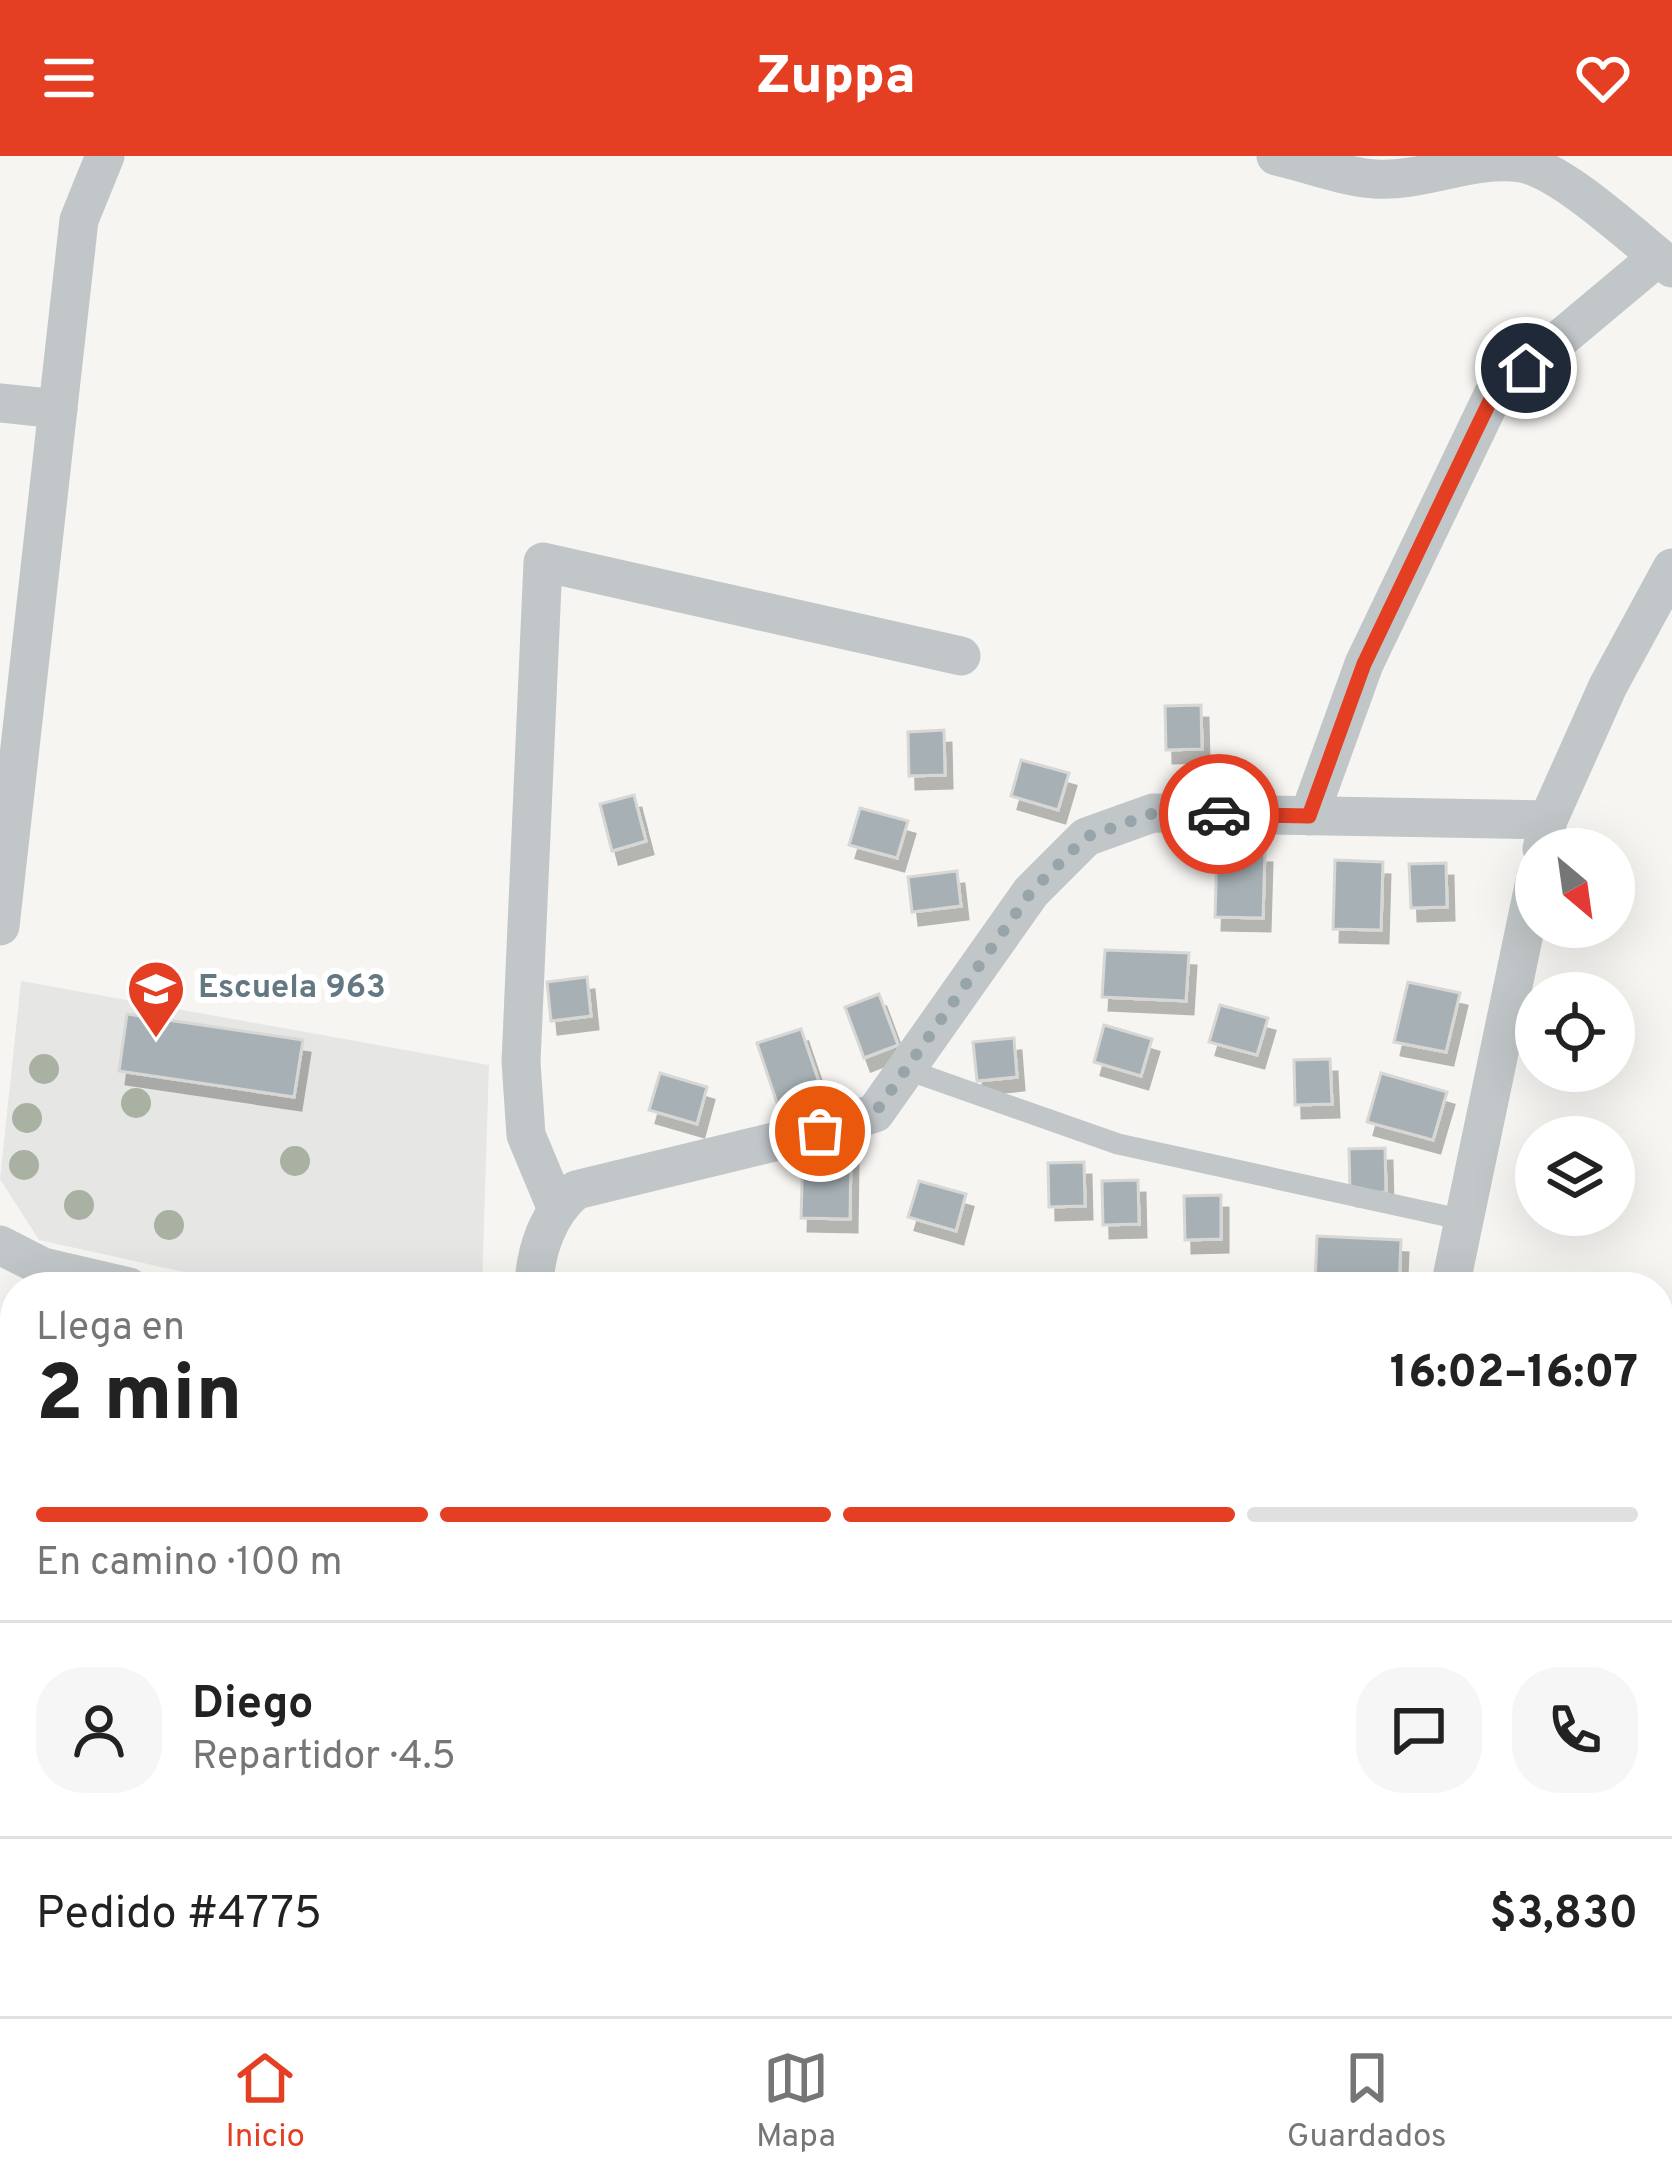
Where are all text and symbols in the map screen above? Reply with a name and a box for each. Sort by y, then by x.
text: Zuppa [756,44,916,113]
icon: menu [36,45,102,111]
icon: heart [1570,45,1636,111]
pin [1475,317,1577,419]
icon: home [1493,335,1559,401]
courier [1159,754,1279,874]
icon: car [1186,781,1252,847]
north arrow [1515,828,1635,948]
map controls [1515,828,1635,1236]
school or university icon: Escuela 963 [125,958,187,1040]
place label: Escuela 963 [198,968,386,1010]
button: locate [1515,972,1635,1092]
pin [769,1080,871,1182]
icon: bag [787,1098,853,1164]
button: layers [1515,1116,1635,1236]
text: Llega en [36,1305,185,1354]
text: 16:02–16:07 [1390,1346,1638,1403]
text: 2 min [36,1349,242,1448]
text: En camino · 100 m [36,1540,343,1589]
button: person [36,1667,162,1793]
button: chat [1356,1667,1482,1793]
button: phone [1512,1667,1638,1793]
text: Diego [192,1677,314,1734]
text: Repartidor · 4.5 [192,1734,456,1783]
text: Pedido #4775 [36,1887,322,1944]
text: $3,830 [1490,1887,1638,1944]
tab: Inicio [225,2045,305,2159]
tab: Mapa [756,2045,836,2159]
tab: Guardados [1287,2045,1447,2159]

